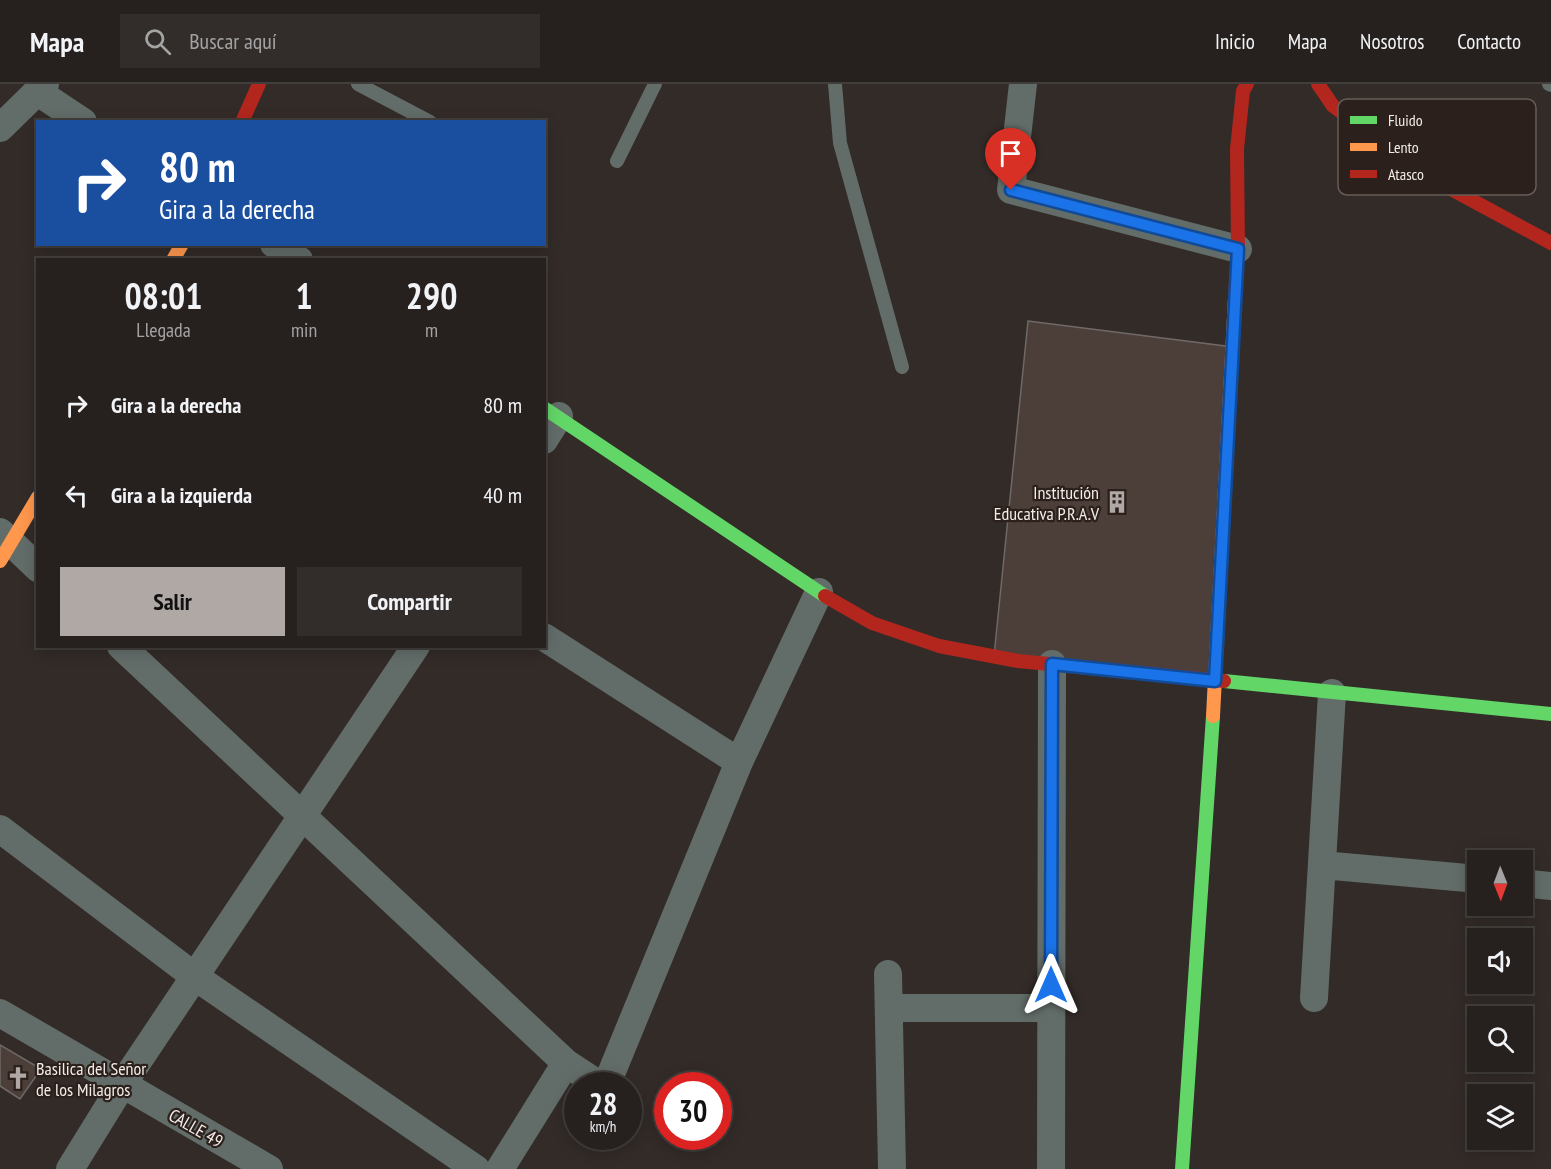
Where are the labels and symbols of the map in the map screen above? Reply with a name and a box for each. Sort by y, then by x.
legend [1338,99,1536,195]
text: Fluido [1388,110,1423,130]
pin [985,128,1036,190]
text: Lento [1388,137,1419,157]
text: Atasco [1388,164,1424,184]
place label: Institución Educativa P.R.A.V [994,481,1100,525]
building icon: Institución Educativa P.R.A.V [1104,489,1130,515]
north arrow [1467,850,1533,916]
position arrow [1019,953,1083,1017]
place label: Basilica del Señor de los Milagros [36,1057,146,1101]
church icon: Basilica del Señor de los Milagros [5,1065,31,1091]
speed limit sign: 30 [654,1072,732,1150]
street label: CALLE 49 [165,1103,227,1153]

